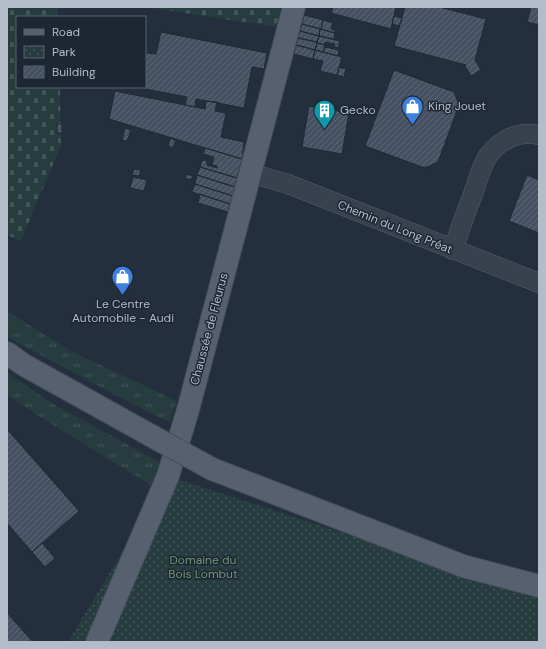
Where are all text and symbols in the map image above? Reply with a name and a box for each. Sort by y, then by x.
legend [16,16,146,88]
text: Road [52,24,80,40]
text: Park [52,44,76,60]
text: Building [52,64,96,80]
shop icon: King Jouet [399,93,425,126]
building icon: Gecko [312,97,338,130]
place label: King Jouet [428,98,486,114]
place label: Gecko [340,102,376,118]
street label: Chemin du Long Préat [335,197,455,257]
shop icon: Le Centre Automobile - Audi [110,264,136,297]
street label: Chaussée de Fleurus [186,271,232,387]
place label: Le Centre Automobile - Audi [72,296,174,326]
park label: Domaine du Bois Lombut [168,552,238,582]

